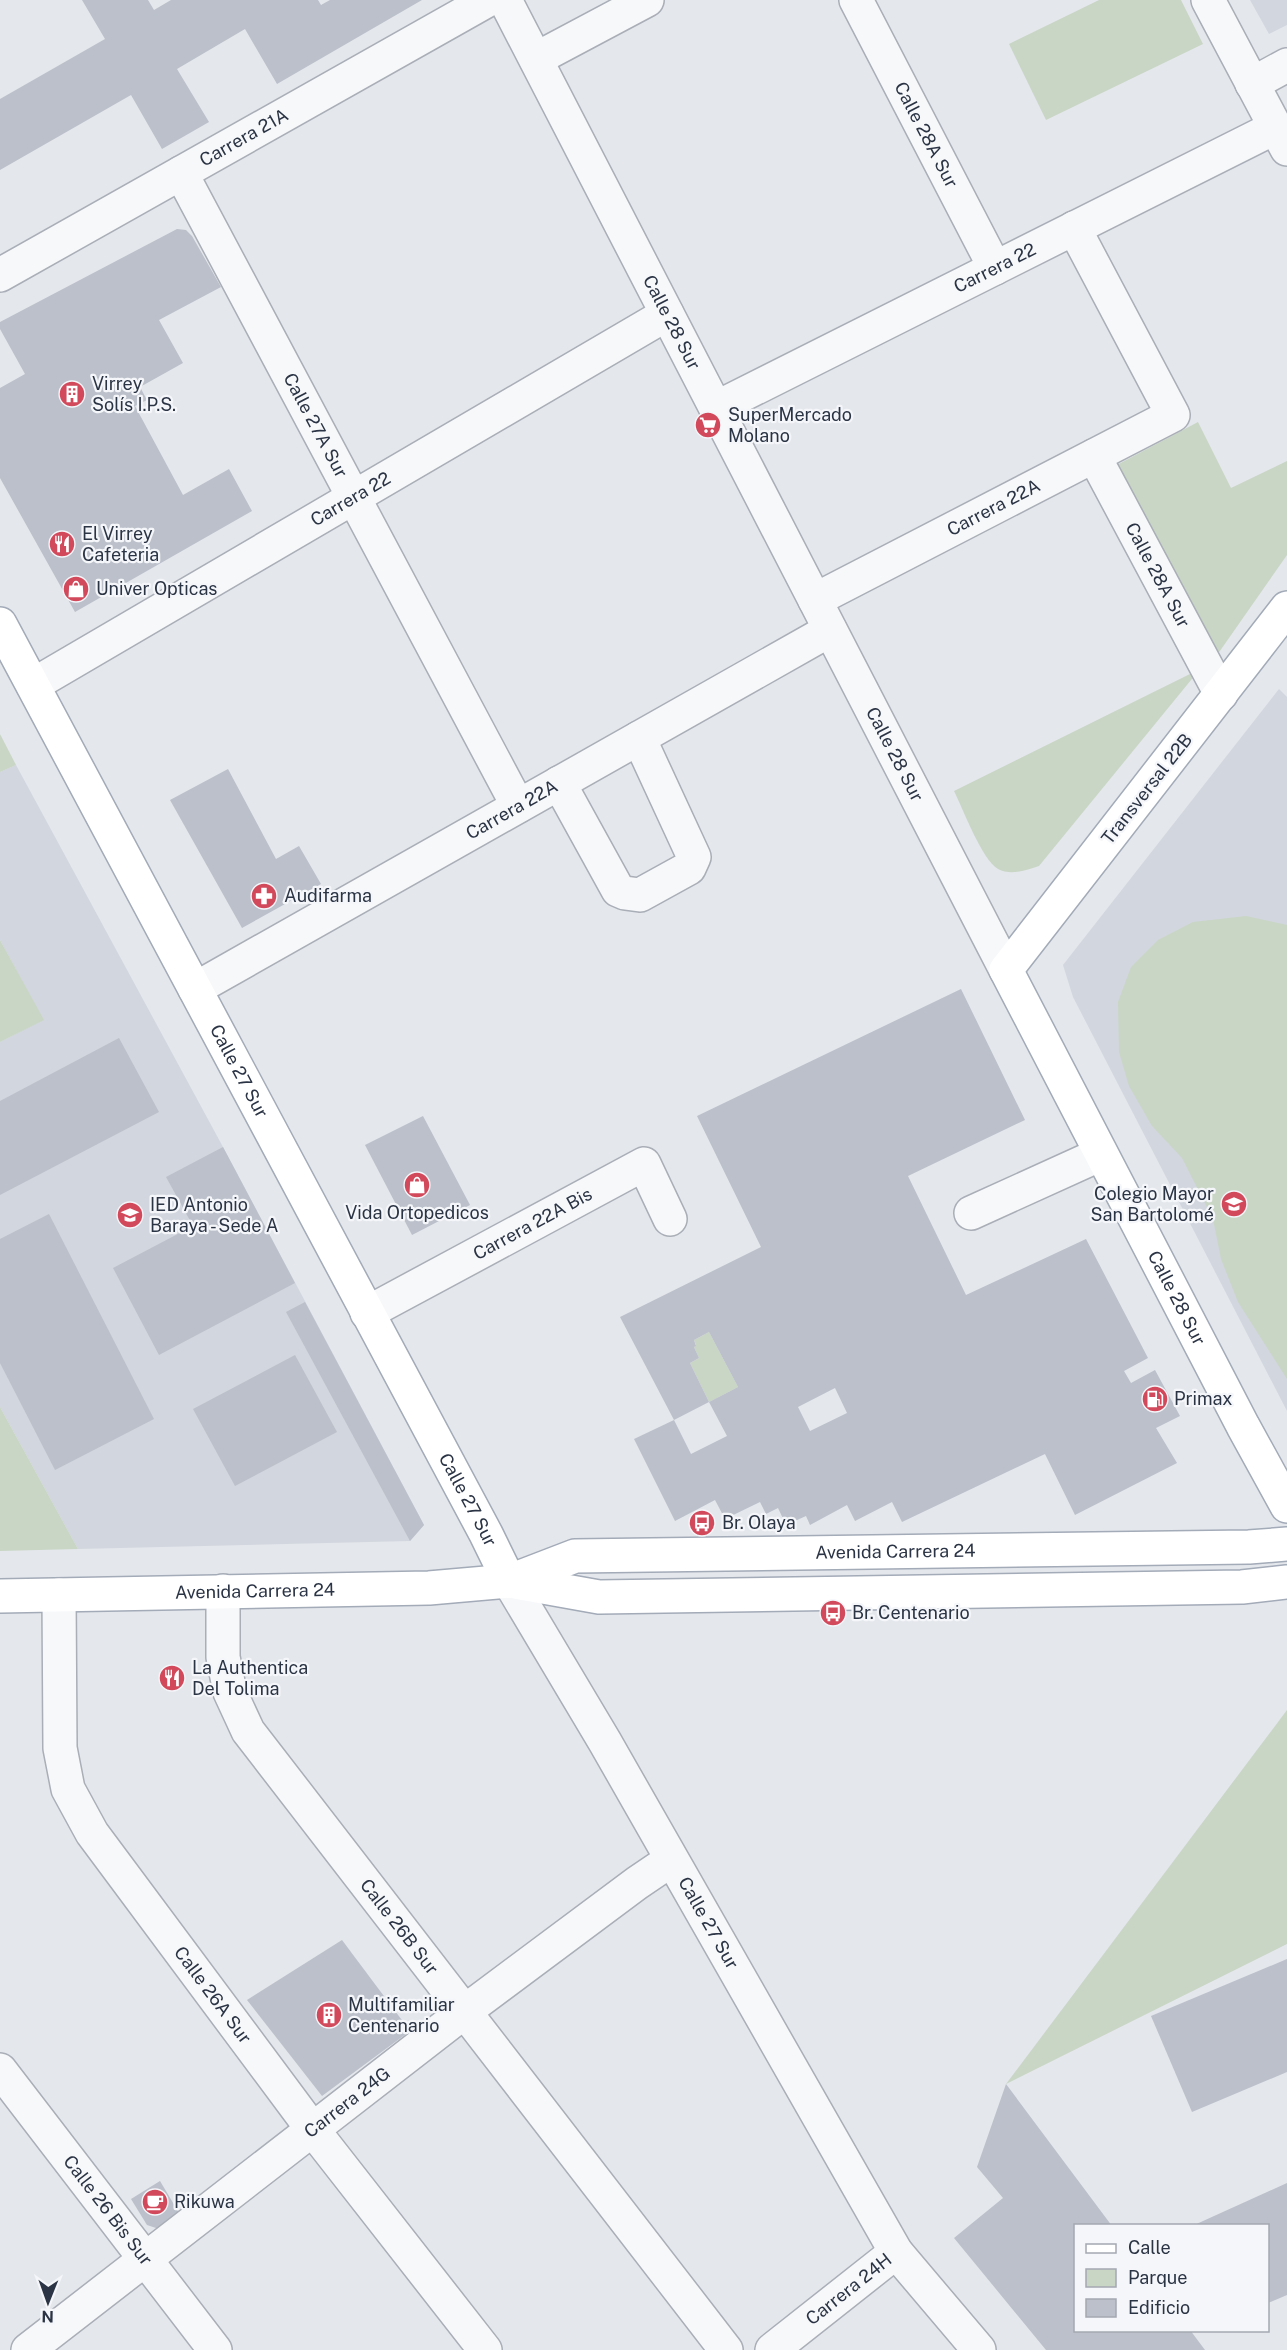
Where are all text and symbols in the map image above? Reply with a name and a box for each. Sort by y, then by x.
street label: Calle 28A Sur [890,78,962,191]
street label: Carrera 21A [196,104,292,170]
street label: Carrera 22 [950,238,1039,297]
street label: Calle 28 Sur [639,272,705,373]
street label: Calle 27A Sur [279,369,352,481]
place label: Virrey Solís I.P.S. [92,373,176,415]
building icon: Virrey Solís I.P.S. [57,379,87,409]
place label: SuperMercado Molano [728,404,852,446]
supermarket icon: SuperMercado Molano [693,410,723,440]
street label: Carrera 22 [307,467,394,530]
street label: Carrera 22A [943,475,1044,540]
street label: Calle 28A Sur [1121,519,1195,631]
place label: El Virrey Cafeteria [82,523,159,565]
restaurant icon: El Virrey Cafeteria [47,529,77,559]
shop icon: Univer Opticas [61,574,91,604]
place label: Univer Opticas [96,578,217,599]
street label: Calle 28 Sur [862,703,928,805]
street label: Transversal 22B [1097,729,1196,848]
street label: Carrera 22A [462,775,561,844]
pharmacy icon: Audifarma [249,881,279,911]
place label: Audifarma [284,885,372,906]
street label: Calle 27 Sur [206,1021,273,1121]
shop icon: Vida Ortopedicos [402,1170,432,1200]
street label: Carrera 22A Bis [469,1183,595,1264]
place label: Colegio Mayor San Bartolomé [1091,1183,1214,1225]
school or university icon: Colegio Mayor San Bartolomé [1219,1189,1249,1219]
place label: IED Antonio Baraya - Sede A [150,1194,279,1236]
school or university icon: IED Antonio Baraya - Sede A [115,1200,145,1230]
place label: Vida Ortopedicos [345,1202,489,1223]
street label: Calle 28 Sur [1144,1247,1210,1349]
fuel station icon: Primax [1140,1384,1170,1414]
place label: Primax [1174,1388,1233,1409]
street label: Calle 27 Sur [435,1450,501,1550]
bus stop icon: Br. Olaya [687,1508,717,1538]
place label: Br. Olaya [722,1512,796,1533]
street label: Avenida Carrera 24 [815,1540,976,1563]
street label: Avenida Carrera 24 [175,1579,335,1603]
bus stop icon: Br. Centenario [818,1598,848,1628]
place label: Br. Centenario [852,1602,970,1623]
place label: La Authentica Del Tolima [192,1657,308,1699]
restaurant icon: La Authentica Del Tolima [157,1663,187,1693]
street label: Calle 27 Sur [674,1873,743,1973]
street label: Calle 26B Sur [356,1875,443,1978]
street label: Calle 26A Sur [170,1942,256,2048]
place label: Multifamiliar Centenario [348,1994,455,2036]
building icon: Multifamiliar Centenario [314,2000,344,2030]
street label: Carrera 24G [300,2062,394,2142]
street label: Calle 26 Bis Sur [59,2151,157,2269]
cafe icon: Rikuwa [140,2187,170,2217]
place label: Rikuwa [174,2191,235,2212]
legend [1074,2224,1269,2332]
text: Calle [1128,2237,1171,2258]
street label: Carrera 24H [802,2249,896,2329]
text: Parque [1128,2267,1188,2288]
north arrow [18,2272,78,2332]
text: Edificio [1128,2297,1190,2318]
text: N [41,2307,54,2326]

